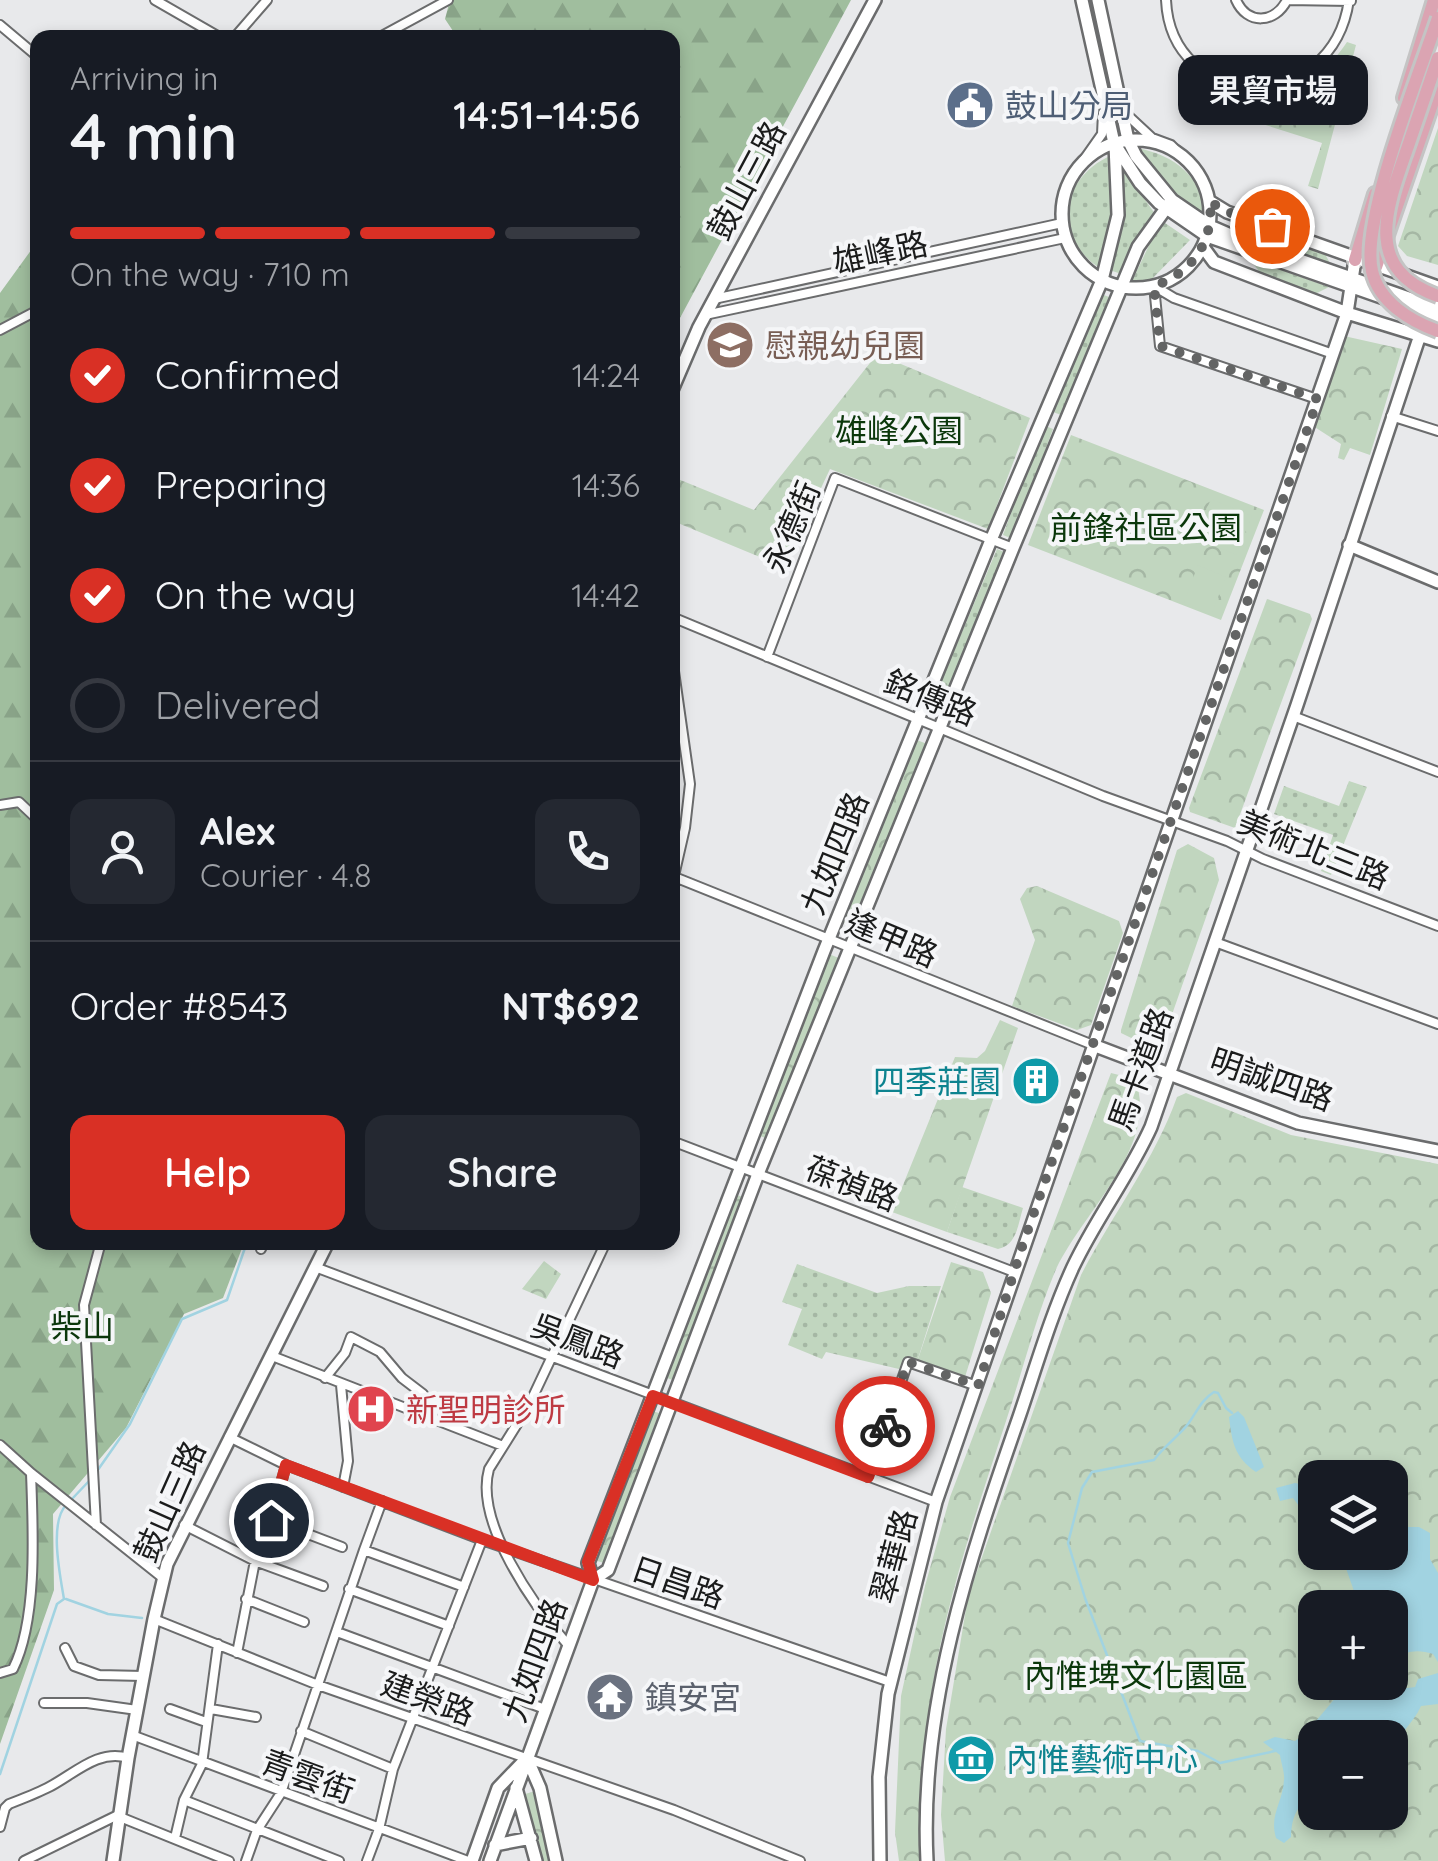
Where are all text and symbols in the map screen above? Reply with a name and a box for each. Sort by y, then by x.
callout: 果貿市場 [1177,56,1367,126]
text: Arriving in [70,58,219,98]
text: 果貿市場 [1209,70,1337,110]
public building icon: 鼓山分局 [944,79,996,131]
place label: 鼓山分局 [1005,85,1133,125]
text: 14:51–14:56 [453,91,640,139]
text: 4 min [70,95,238,176]
street label: 鼓山三路 [698,114,794,246]
pin [1230,184,1315,269]
icon: bag [1245,199,1300,254]
street label: 雄峰路 [829,222,931,282]
text: On the way · 710 m [70,254,350,294]
school or university icon: 慰親幼兒園 [704,319,756,371]
place label: 慰親幼兒園 [765,325,925,365]
icon: check [70,348,125,403]
text: Confirmed [155,351,340,399]
text: 14:24 [572,355,640,395]
park label: 雄峰公園 [835,410,963,450]
icon: check [70,458,125,513]
text: Preparing [155,461,327,509]
text: 14:36 [572,465,640,505]
street label: 永德街 [754,475,828,579]
park label: 前鋒社區公園 [1050,507,1242,547]
icon: check [70,568,125,623]
text: On the way [155,571,356,619]
text: 14:42 [571,575,640,615]
street label: 銘傳路 [879,660,983,734]
text: Delivered [155,681,321,729]
street label: 九如四路 [791,786,877,920]
button: person [70,799,175,904]
button: phone [535,799,640,904]
street label: 美術北三路 [1232,800,1396,898]
text: Alex [200,807,275,855]
text: Courier · 4.8 [200,855,372,895]
street label: 逢甲路 [840,901,944,975]
text: Order #8543 [70,982,288,1030]
text: NT$692 [501,982,640,1030]
street label: 馬卡道路 [1099,1002,1181,1136]
street label: 明誠四路 [1205,1039,1339,1119]
building icon: 四季莊園 [1010,1055,1062,1107]
place label: 四季莊園 [873,1061,1001,1101]
button: Help [70,1115,345,1230]
button: Share [365,1115,640,1230]
street label: 葆禎路 [800,1147,904,1219]
street label: 吳鳳路 [526,1304,630,1376]
park label: 柴山 [50,1306,114,1346]
courier [835,1376,935,1476]
hospital icon: 新聖明診所 [345,1383,397,1435]
place label: 新聖明診所 [406,1389,566,1429]
icon: bike [858,1399,913,1454]
street label: 鼓山三路 [125,1434,213,1568]
map controls [1298,1460,1408,1830]
button: layers [1298,1460,1408,1570]
pin [229,1478,314,1563]
icon: home [244,1493,299,1548]
street label: 翠華路 [861,1504,925,1608]
street label: 日昌路 [626,1547,730,1617]
button: + [1298,1590,1408,1700]
street label: 九如四路 [493,1593,575,1727]
park label: 內惟埤文化園區 [1024,1655,1248,1695]
street label: 建榮路 [376,1663,480,1733]
temple icon: 鎮安宮 [584,1671,636,1723]
place label: 鎮安宮 [645,1677,741,1717]
button: − [1298,1720,1408,1830]
museum icon: 內惟藝術中心 [945,1733,997,1785]
place label: 內惟藝術中心 [1006,1739,1198,1779]
street label: 青雲街 [256,1741,360,1811]

